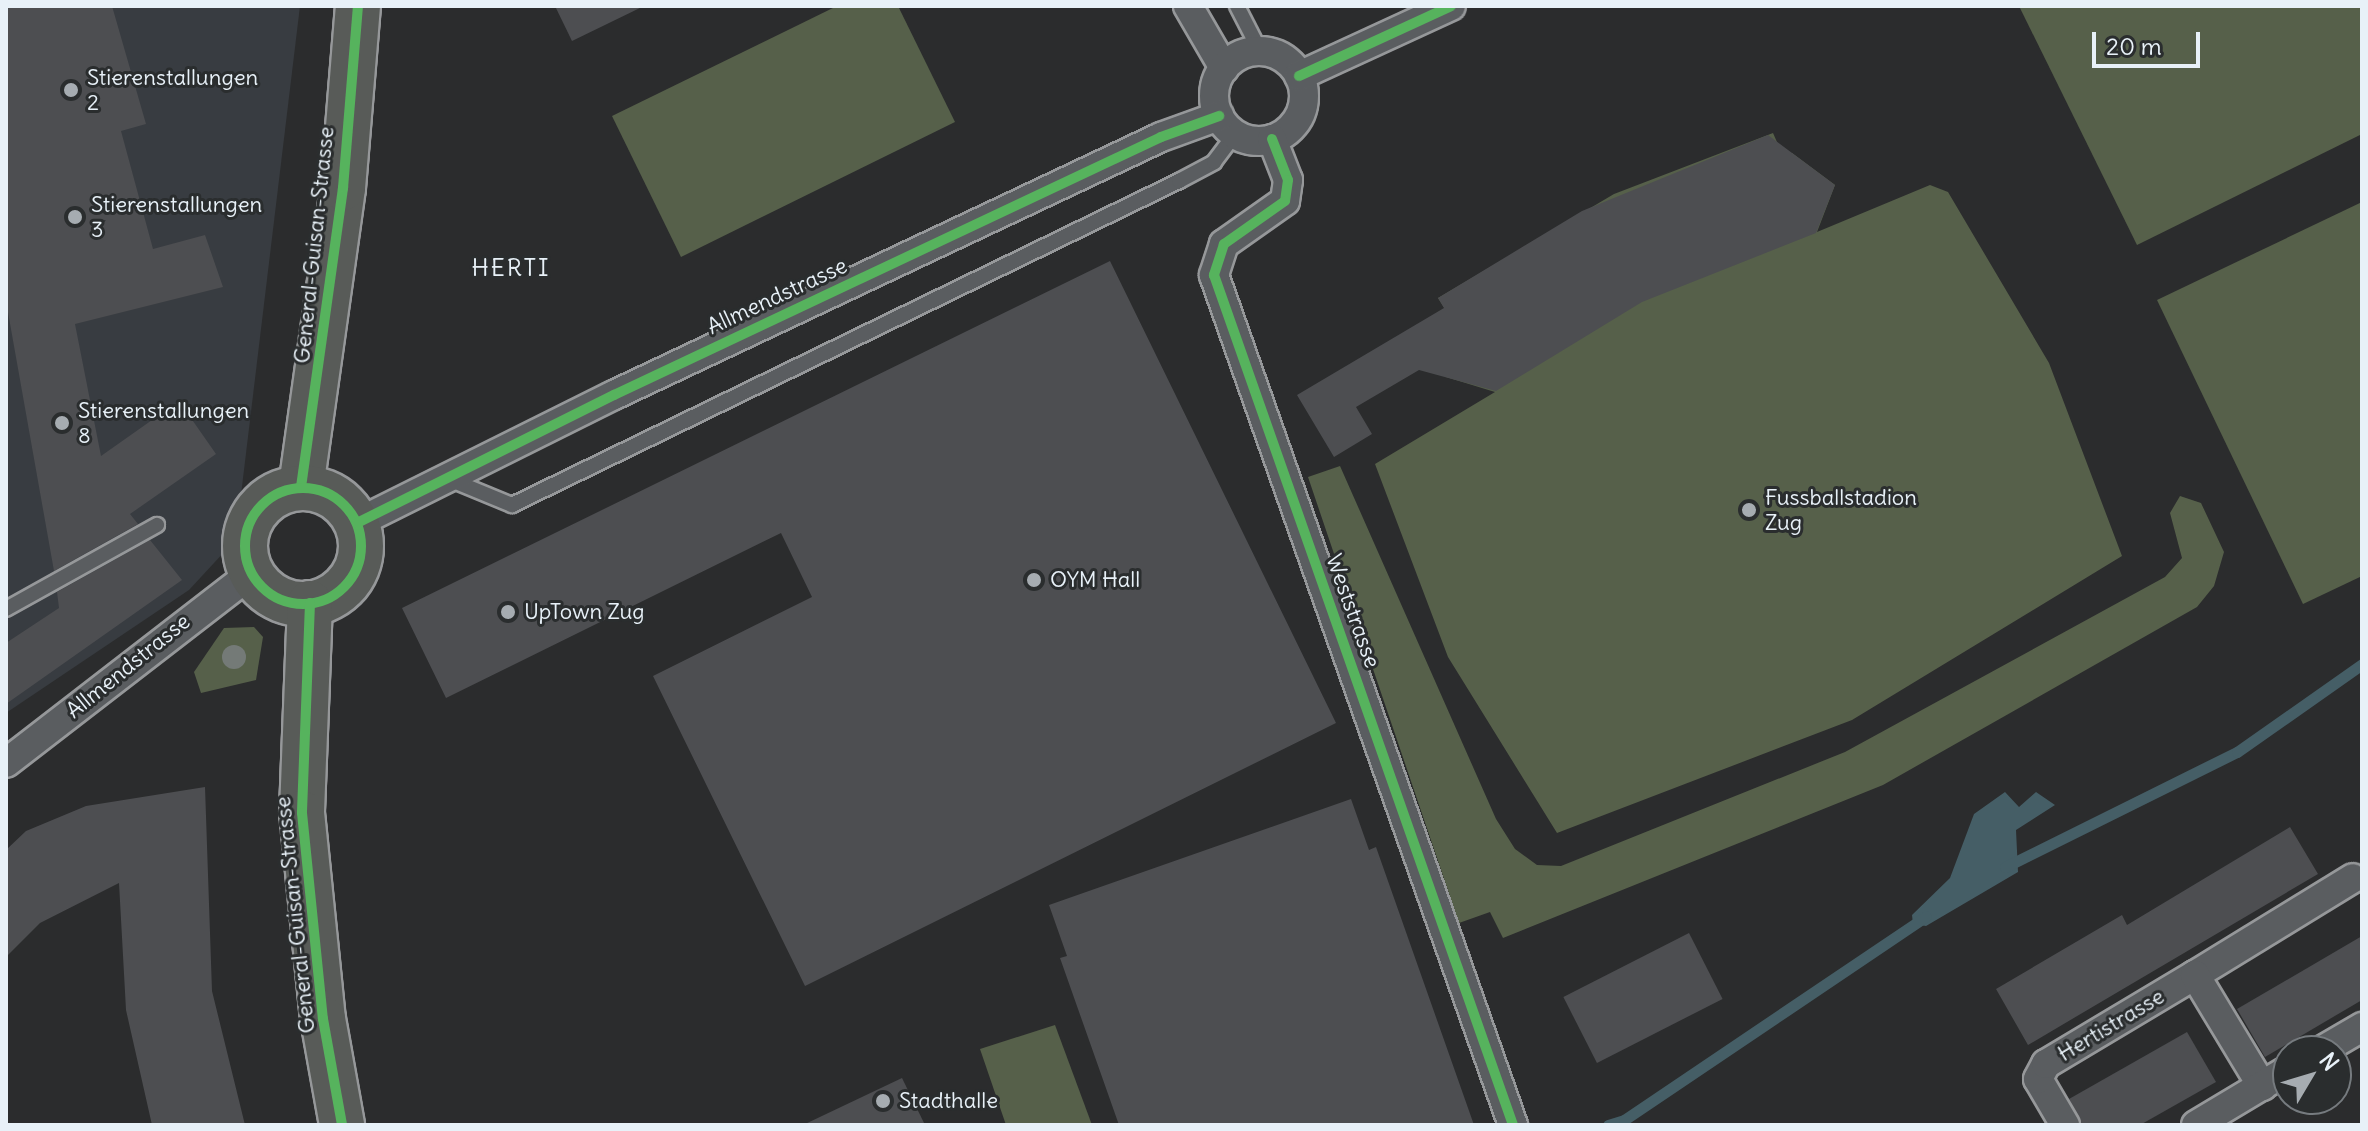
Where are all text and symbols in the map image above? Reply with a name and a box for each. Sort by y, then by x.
scale bar [2096,16,2204,66]
text: 20 m [2106,31,2162,61]
place label: Stierenstallungen 2 [87,64,258,116]
marker: Stierenstallungen 2 [62,81,80,99]
street label: General-Guisan-Strasse [288,125,340,365]
place label: Stierenstallungen 3 [91,191,262,242]
marker: Stierenstallungen 3 [66,208,84,226]
street label: Allmendstrasse [703,252,851,340]
district label: HERTI [471,254,551,282]
place label: Stierenstallungen 8 [78,397,249,448]
marker: Stierenstallungen 8 [53,414,71,432]
place label: Fussballstadion Zug [1765,484,1917,536]
marker: Fussballstadion Zug [1740,501,1758,519]
street label: Weststrasse [1320,551,1386,671]
place label: OYM Hall [1050,567,1140,593]
marker: OYM Hall [1025,571,1043,589]
place label: UpTown Zug [524,599,644,625]
marker: UpTown Zug [499,603,517,621]
street label: Allmendstrasse [61,608,195,724]
street label: General-Guisan-Strasse [269,795,321,1035]
street label: Hertistrasse [2053,983,2169,1067]
north arrow [2272,1035,2352,1115]
text: N [2314,1047,2345,1076]
place label: Stadthalle [899,1088,998,1114]
marker: Stadthalle [874,1092,892,1110]

